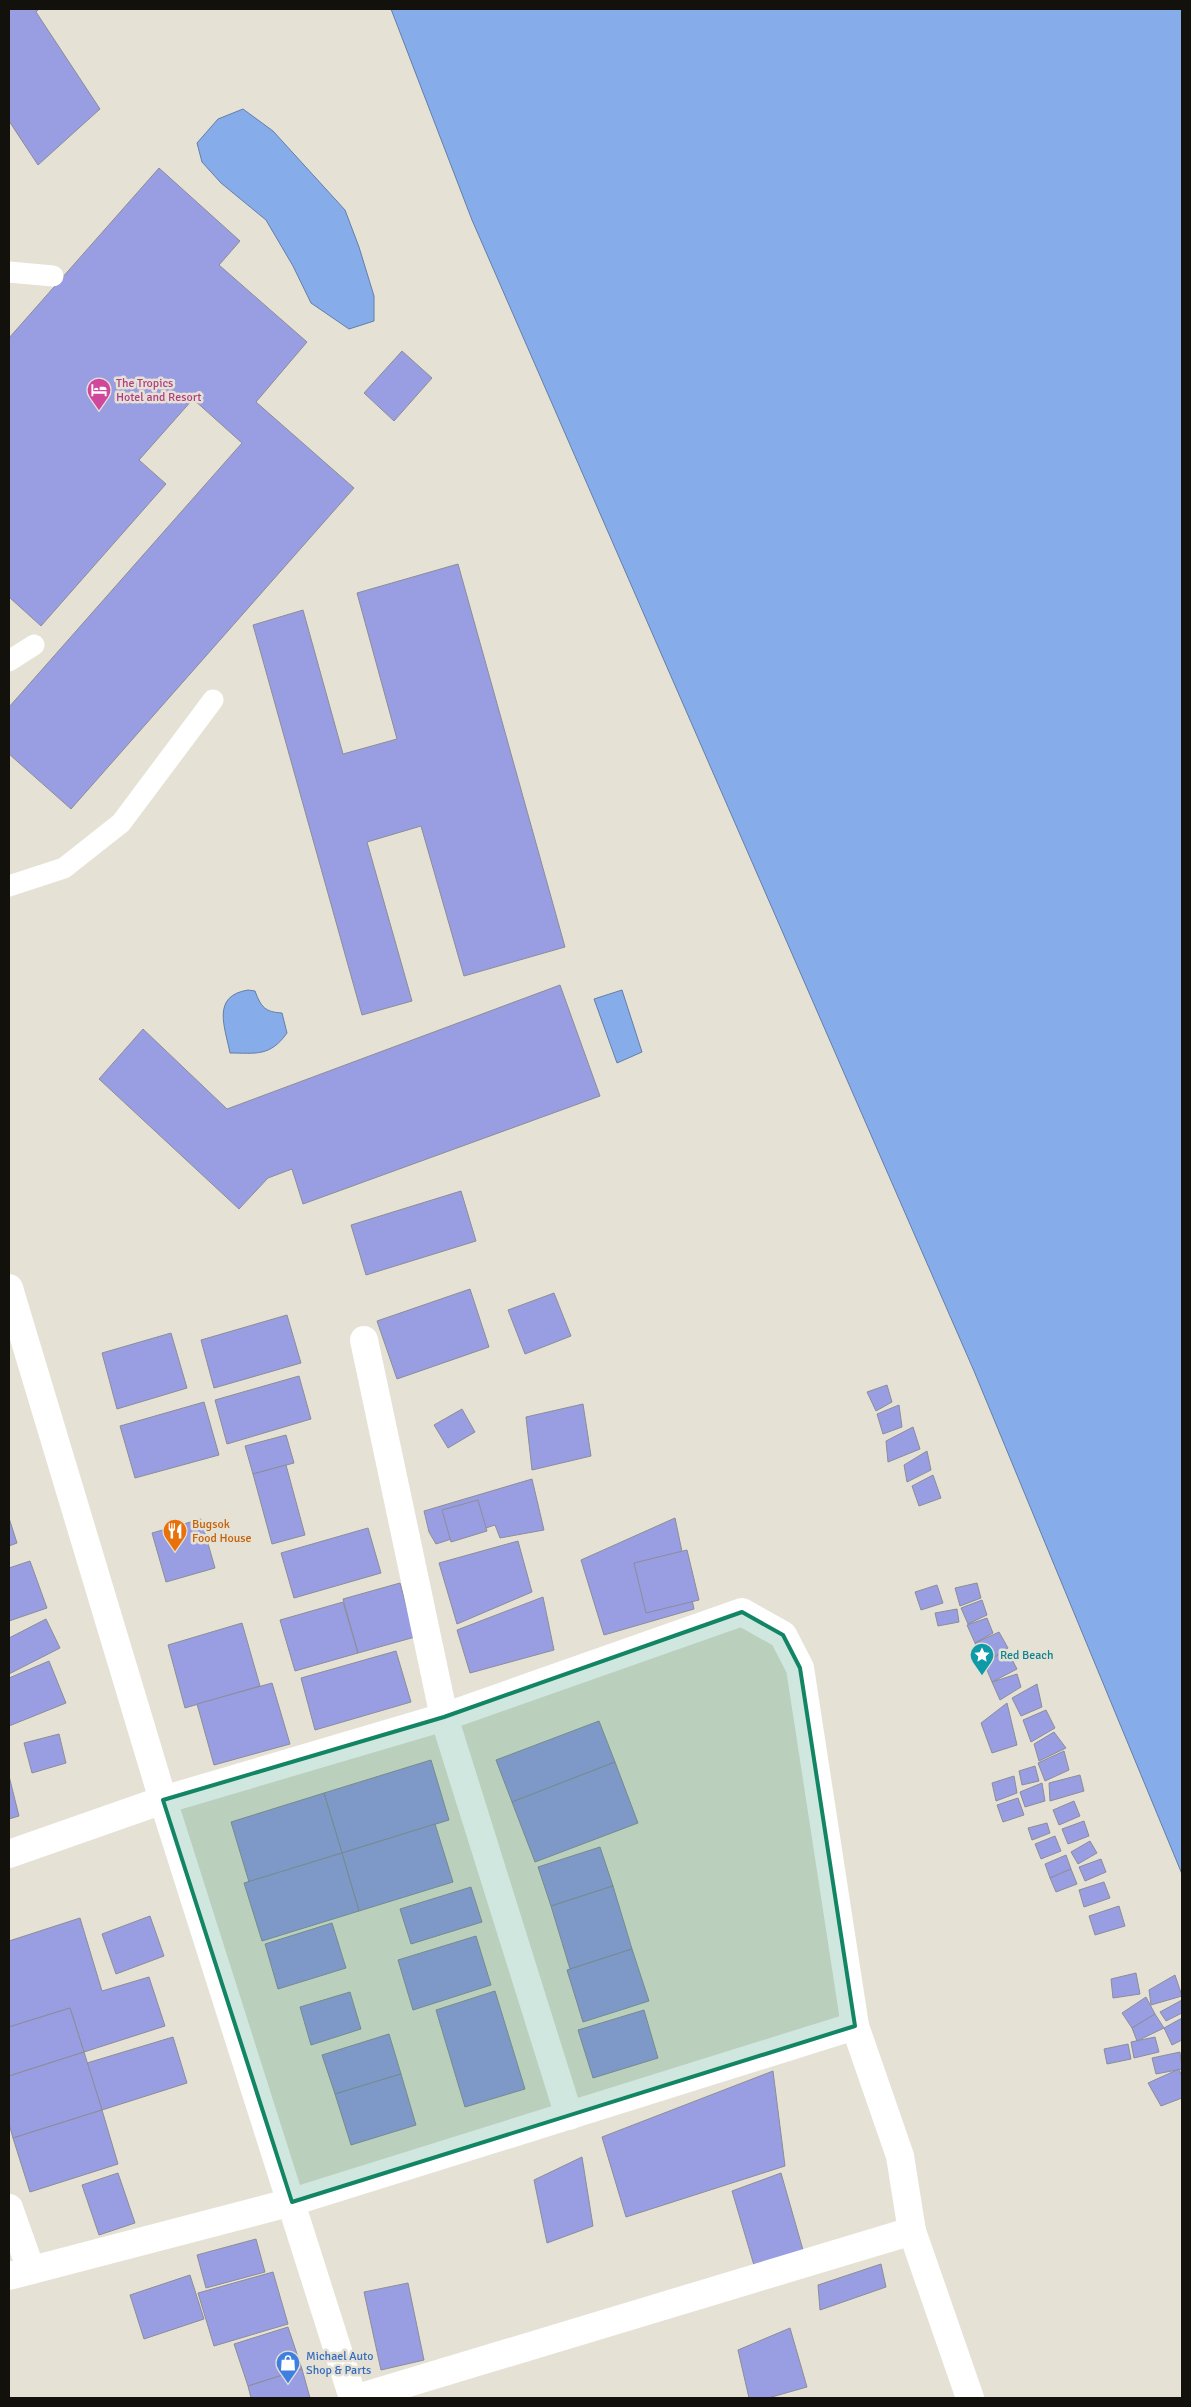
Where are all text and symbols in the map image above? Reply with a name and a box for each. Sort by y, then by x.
place label: The Tropics Hotel and Resort [116,376,202,405]
hotel icon: The Tropics Hotel and Resort [86,377,112,411]
place label: Bugsok Food House [192,1517,252,1546]
restaurant icon: Bugsok Food House [162,1518,188,1552]
place icon: Red Beach [969,1642,995,1676]
place label: Red Beach [1000,1648,1054,1663]
place label: Michael Auto Shop & Parts [306,2349,373,2378]
shop icon: Michael Auto Shop & Parts [275,2350,301,2384]

